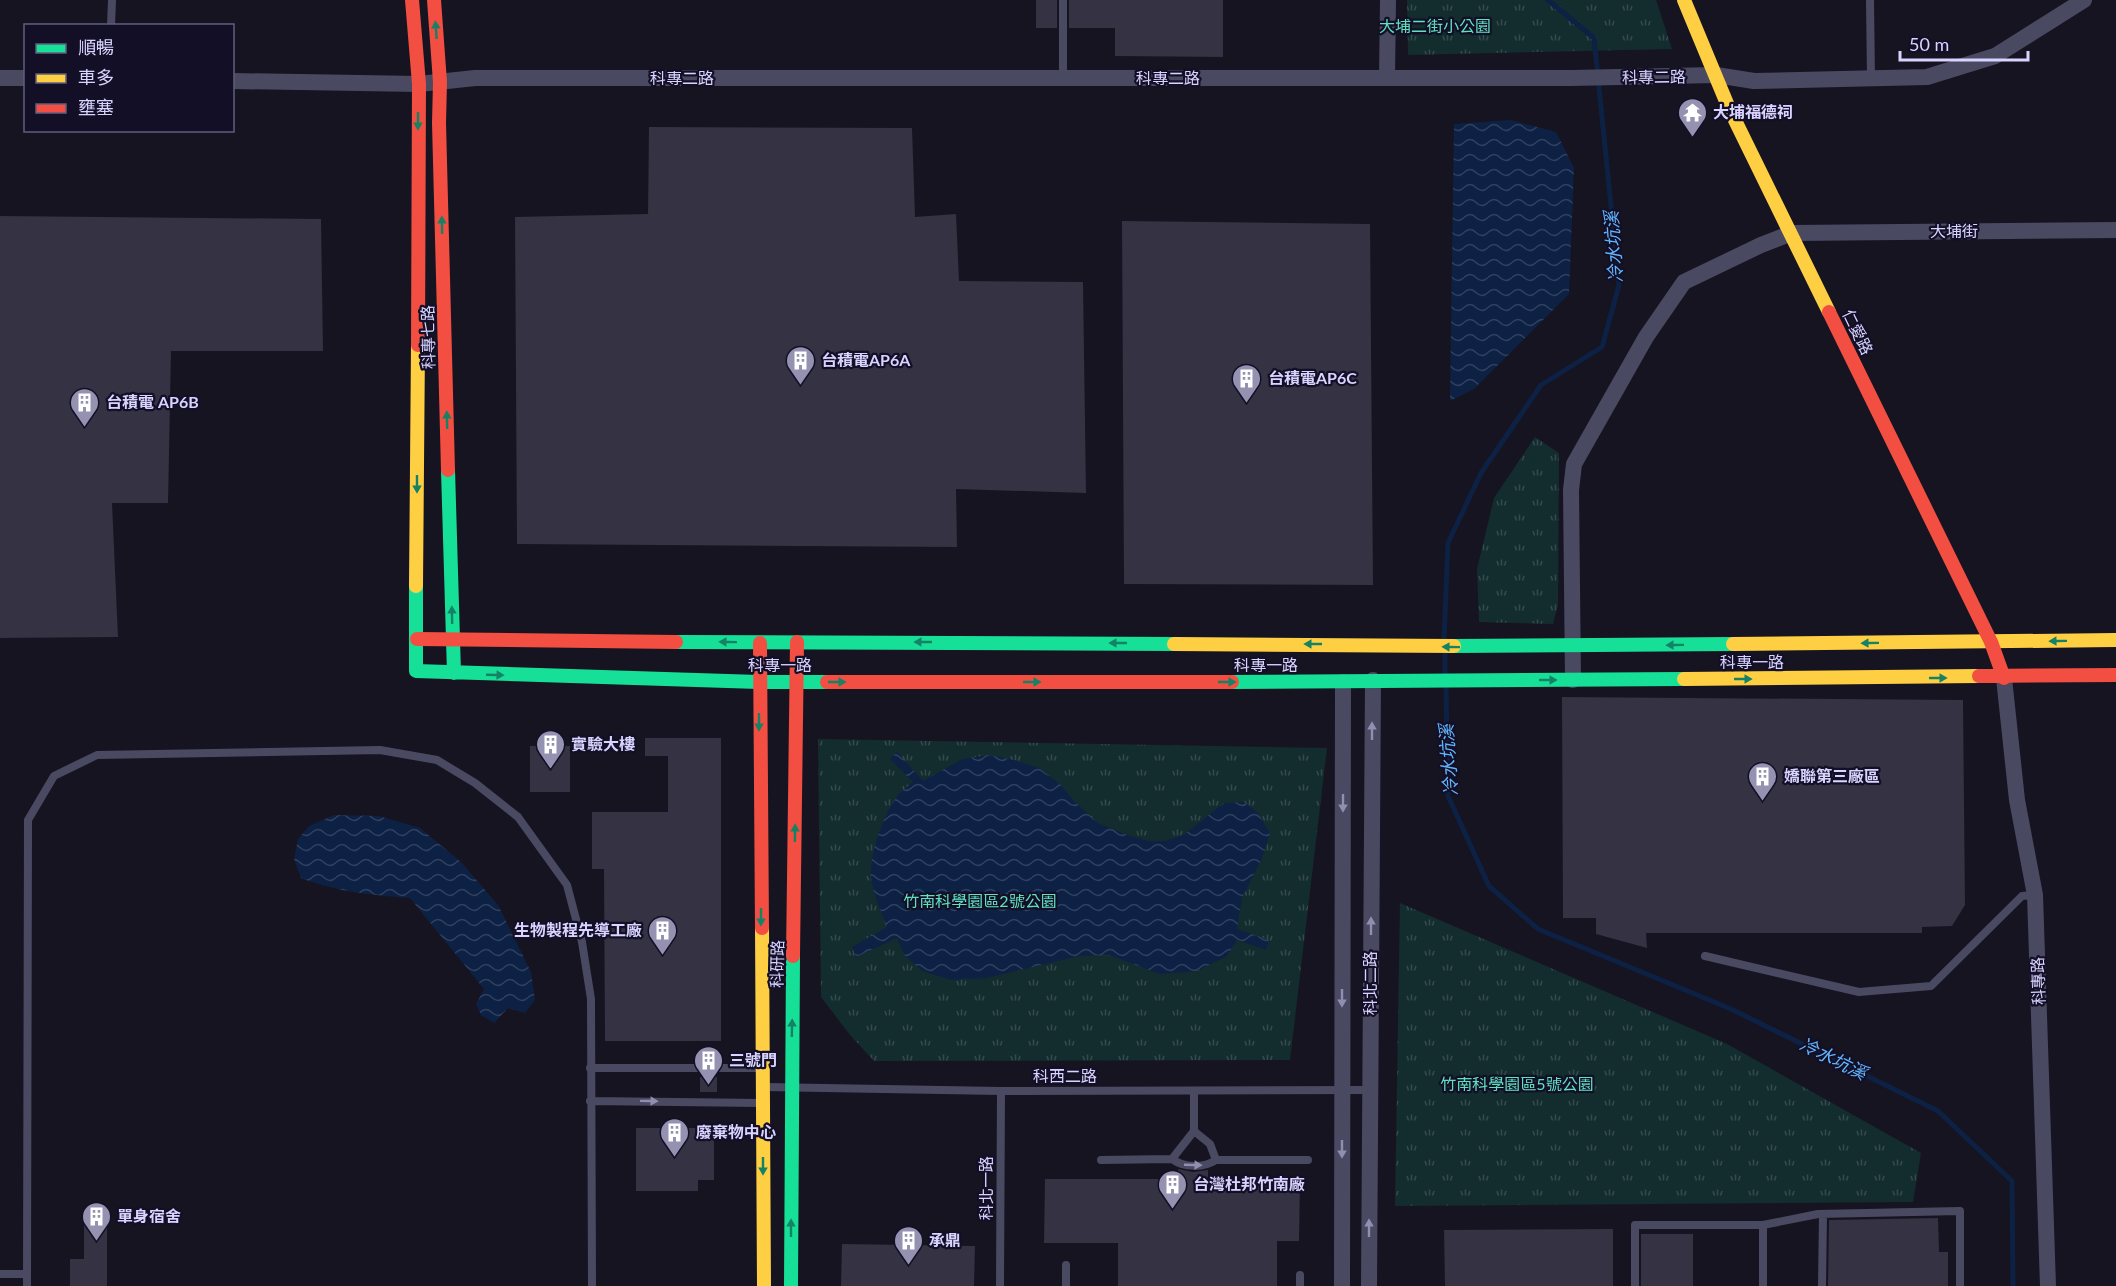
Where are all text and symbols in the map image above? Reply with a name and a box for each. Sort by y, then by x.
park label: 大埔二街小公園 [1379,16,1491,35]
one-way arrow [431,21,440,40]
legend [24,24,234,132]
scale bar [1900,24,2028,62]
text: 50 m [1909,33,1949,55]
text: 順暢 [78,36,114,58]
text: 車多 [78,66,114,88]
street label: 科專二路 [1622,66,1686,87]
street label: 科專二路 [650,68,714,87]
street label: 科專二路 [1136,68,1200,87]
text: 壅塞 [78,96,114,118]
temple icon: 大埔福德祠 [1676,96,1708,138]
place label: 大埔福德祠 [1713,102,1793,121]
one-way arrow [414,112,423,131]
water label: 冷水坑溪 [1599,207,1626,284]
one-way arrow [437,216,447,235]
street label: 大埔街 [1930,221,1978,240]
street label: 科專七路 [417,305,438,369]
street label: 仁愛路 [1839,306,1878,358]
building icon: 台積電AP6A [784,344,816,386]
place label: 台積電AP6A [821,350,911,369]
building icon: 台積電AP6C [1231,362,1263,404]
place label: 台積電AP6C [1268,368,1357,387]
building icon: 台積電 AP6B [69,386,101,428]
place label: 台積電 AP6B [106,392,199,411]
one-way arrow [442,411,452,430]
one-way arrow [412,475,422,494]
one-way arrow [447,605,457,624]
one-way arrow [2048,636,2067,646]
one-way arrow [914,637,933,647]
one-way arrow [719,638,738,647]
one-way arrow [1109,638,1128,648]
one-way arrow [1860,638,1879,648]
one-way arrow [1304,639,1323,649]
one-way arrow [1665,640,1684,650]
one-way arrow [1442,642,1461,651]
street label: 科專一路 [1720,652,1784,671]
street label: 科專一路 [748,655,812,674]
street label: 科專一路 [1234,655,1298,674]
one-way arrow [486,670,505,679]
one-way arrow [1928,673,1947,683]
one-way arrow [1733,674,1752,684]
one-way arrow [1538,675,1557,685]
one-way arrow [827,677,846,687]
one-way arrow [1022,677,1041,687]
one-way arrow [1217,677,1236,687]
one-way arrow [754,713,764,732]
water label: 冷水坑溪 [1434,720,1461,797]
one-way arrow [1367,722,1377,741]
building icon: 實驗大樓 [534,728,566,770]
place label: 實驗大樓 [571,734,635,753]
building icon: 嬌聯第三廠區 [1747,760,1779,802]
place label: 嬌聯第三廠區 [1784,766,1880,785]
one-way arrow [1338,794,1348,813]
one-way arrow [791,824,800,843]
park label: 竹南科學園區2號公園 [903,891,1057,910]
one-way arrow [756,908,766,927]
building icon: 生物製程先導工廠 [647,914,679,956]
one-way arrow [1366,917,1376,936]
place label: 生物製程先導工廠 [514,920,642,939]
street label: 科研路 [767,940,786,988]
street label: 科北二路 [1360,951,1379,1015]
street label: 科專路 [2027,957,2048,1005]
one-way arrow [1338,989,1347,1008]
one-way arrow [787,1019,797,1038]
water label: 冷水坑溪 [1796,1032,1873,1085]
building icon: 三號門 [692,1044,724,1086]
place label: 三號門 [729,1050,777,1069]
street label: 科西二路 [1033,1066,1097,1085]
park label: 竹南科學園區5號公園 [1440,1074,1594,1093]
one-way arrow [639,1097,658,1106]
building icon: 廢棄物中心 [659,1116,691,1158]
place label: 廢棄物中心 [696,1122,776,1141]
one-way arrow [1337,1139,1347,1158]
street label: 科北一路 [976,1156,995,1220]
one-way arrow [758,1157,768,1176]
one-way arrow [1184,1160,1203,1170]
building icon: 台灣杜邦竹南廠 [1156,1168,1188,1210]
place label: 台灣杜邦竹南廠 [1193,1174,1305,1193]
building icon: 單身宿舍 [80,1200,112,1242]
place label: 單身宿舍 [117,1206,181,1225]
one-way arrow [786,1218,796,1237]
one-way arrow [1364,1218,1374,1237]
building icon: 承鼎 [892,1224,924,1266]
place label: 承鼎 [929,1230,961,1249]

